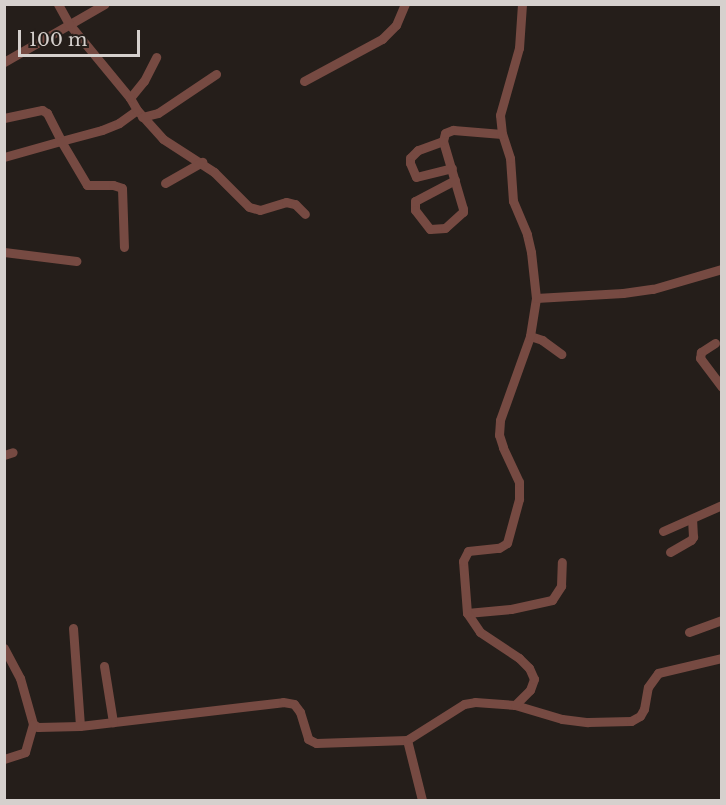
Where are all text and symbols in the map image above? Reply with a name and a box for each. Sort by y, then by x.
scale bar [21,18,142,56]
text: 100 m [29,29,87,51]

